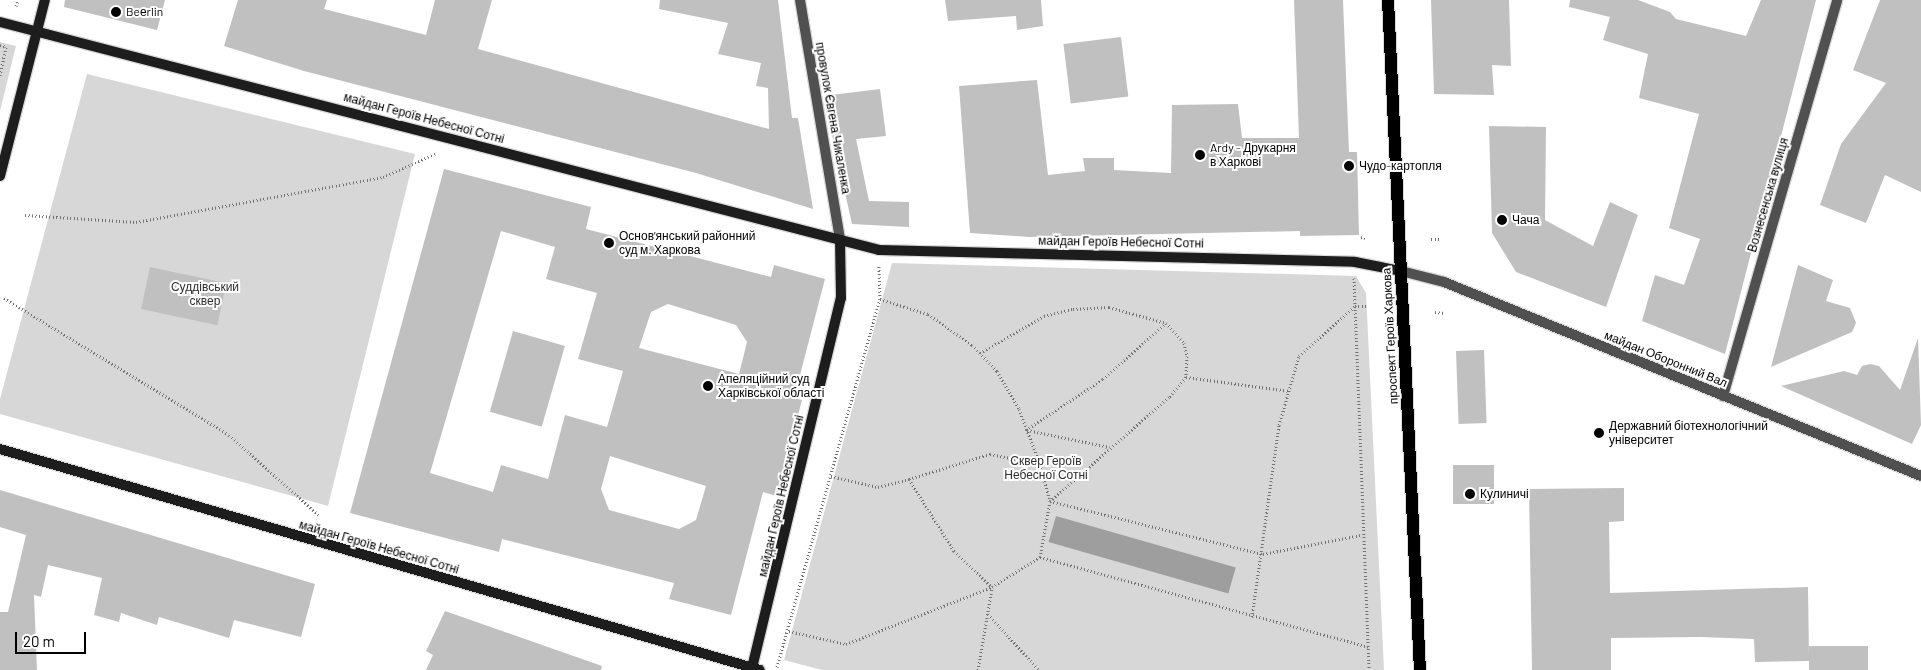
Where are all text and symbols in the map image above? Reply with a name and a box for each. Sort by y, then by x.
place label: Beеrlin [126,5,163,19]
marker: Beеrlin [110,6,122,18]
street label: провулок Євгена Чикаленка [813,41,853,195]
street label: майдан Героїв Небесної Сотні [342,90,506,146]
street label: Вознесенська вулиця [1745,136,1791,254]
place label: Ardy - Друкарня в Харкові [1210,141,1296,169]
marker: Ardy - Друкарня в Харкові [1194,149,1206,161]
place label: Чудо-картопля [1359,159,1442,173]
marker: Чудо-картопля [1343,160,1355,172]
place label: Чача [1512,213,1539,227]
marker: Чача [1496,214,1508,226]
place label: Основ'янський районний суд м. Харкова [619,229,755,257]
street label: майдан Героїв Небесної Сотні [1038,233,1204,251]
marker: Основ'янський районний суд м. Харкова [603,237,615,249]
street label: проспект Героїв Харкова [1379,267,1401,405]
park label: Суддівський сквер [171,280,239,308]
street label: майдан Оборонний Вал [1602,328,1730,390]
place label: Апеляційний суд Харківської області [718,372,824,400]
marker: Апеляційний суд Харківської області [702,380,714,392]
street label: майдан Героїв Небесної Сотні [755,414,807,578]
place label: Державний біотехнологічний університет [1609,419,1768,447]
marker: Державний біотехнологічний університет [1593,427,1605,439]
park label: Сквер Героїв Небесної Сотні [1004,454,1088,482]
place label: Кулиничі [1480,487,1529,501]
marker: Кулиничі [1464,488,1476,500]
street label: майдан Героїв Небесної Сотні [297,517,461,577]
scale bar [18,622,89,654]
text: 20 m [23,632,55,650]

